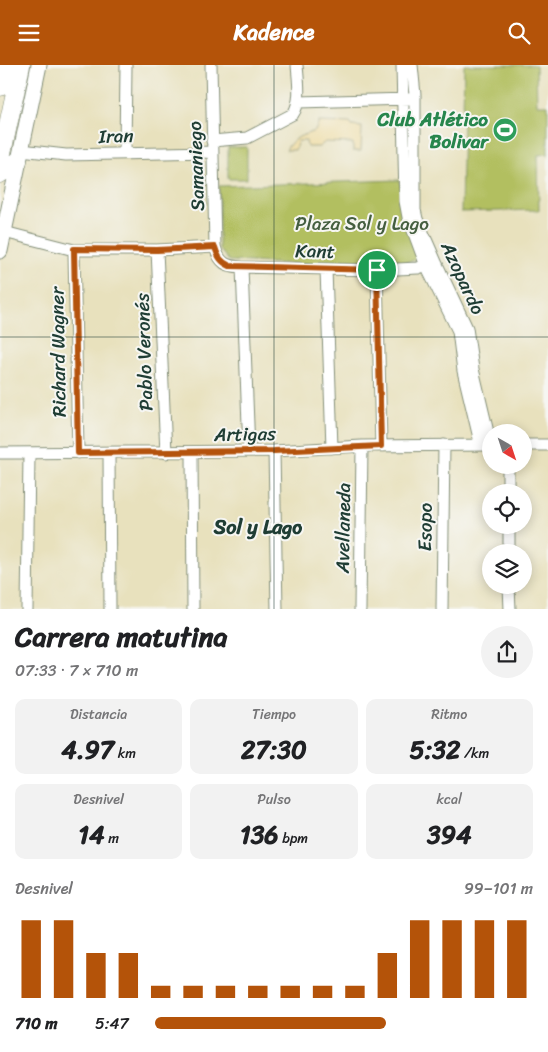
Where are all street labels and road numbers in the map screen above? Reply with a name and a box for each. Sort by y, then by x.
street label: Iran [97,119,134,153]
street label: Samaniego [178,120,214,212]
street label: Kant [295,234,335,268]
street label: Azopardo [431,235,494,320]
street label: Richard Wagner [40,285,76,417]
street label: Pablo Veronés [125,292,163,412]
street label: Artigas [213,417,276,451]
street label: Avellaneda [326,482,360,574]
street label: Esopo [408,502,442,552]

